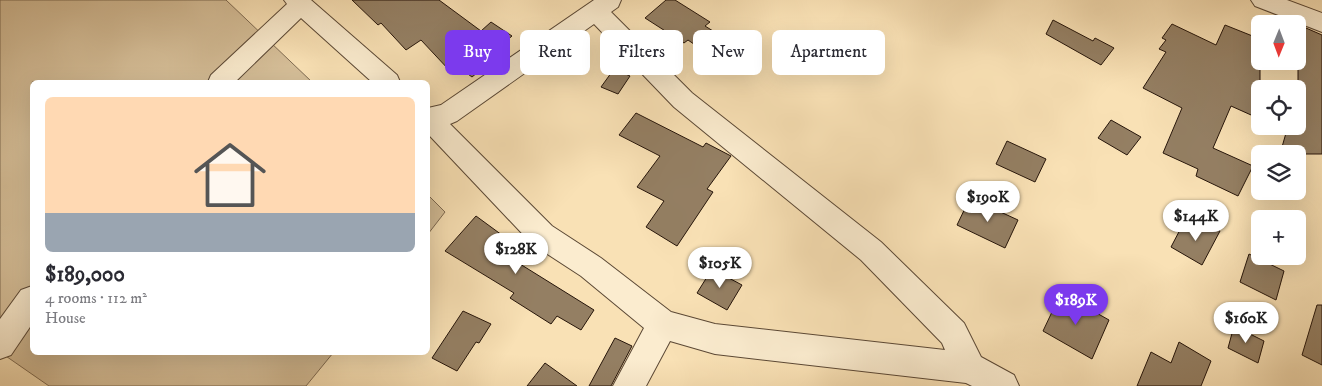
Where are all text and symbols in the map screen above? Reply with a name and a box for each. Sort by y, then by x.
north arrow [1251,15,1306,70]
map controls [1251,15,1306,265]
chip: Buy [445,30,510,75]
chip: Rent [520,30,590,75]
chip: Filters [600,30,683,75]
chip: New [693,30,762,75]
chip: Apartment [772,30,885,75]
button: locate [1251,80,1306,135]
icon: home [185,130,275,220]
button: layers [1251,145,1306,200]
pin: $190K [953,180,1023,223]
text: $190K [967,187,1009,207]
pin: $144K [1161,200,1231,242]
text: $144K [1174,206,1218,226]
button: + [1251,210,1306,265]
pin: $128K [481,232,551,275]
text: $128K [495,239,537,259]
pin: $105K [685,246,755,289]
text: $105K [699,253,741,273]
text: $189,000 [45,262,125,288]
pin: $189K [1041,284,1111,326]
text: 4 rooms · 112 m² [45,288,147,308]
text: $189K [1055,290,1097,310]
pin: $160K [1211,302,1281,344]
text: House [45,308,86,328]
text: $160K [1225,308,1267,328]

